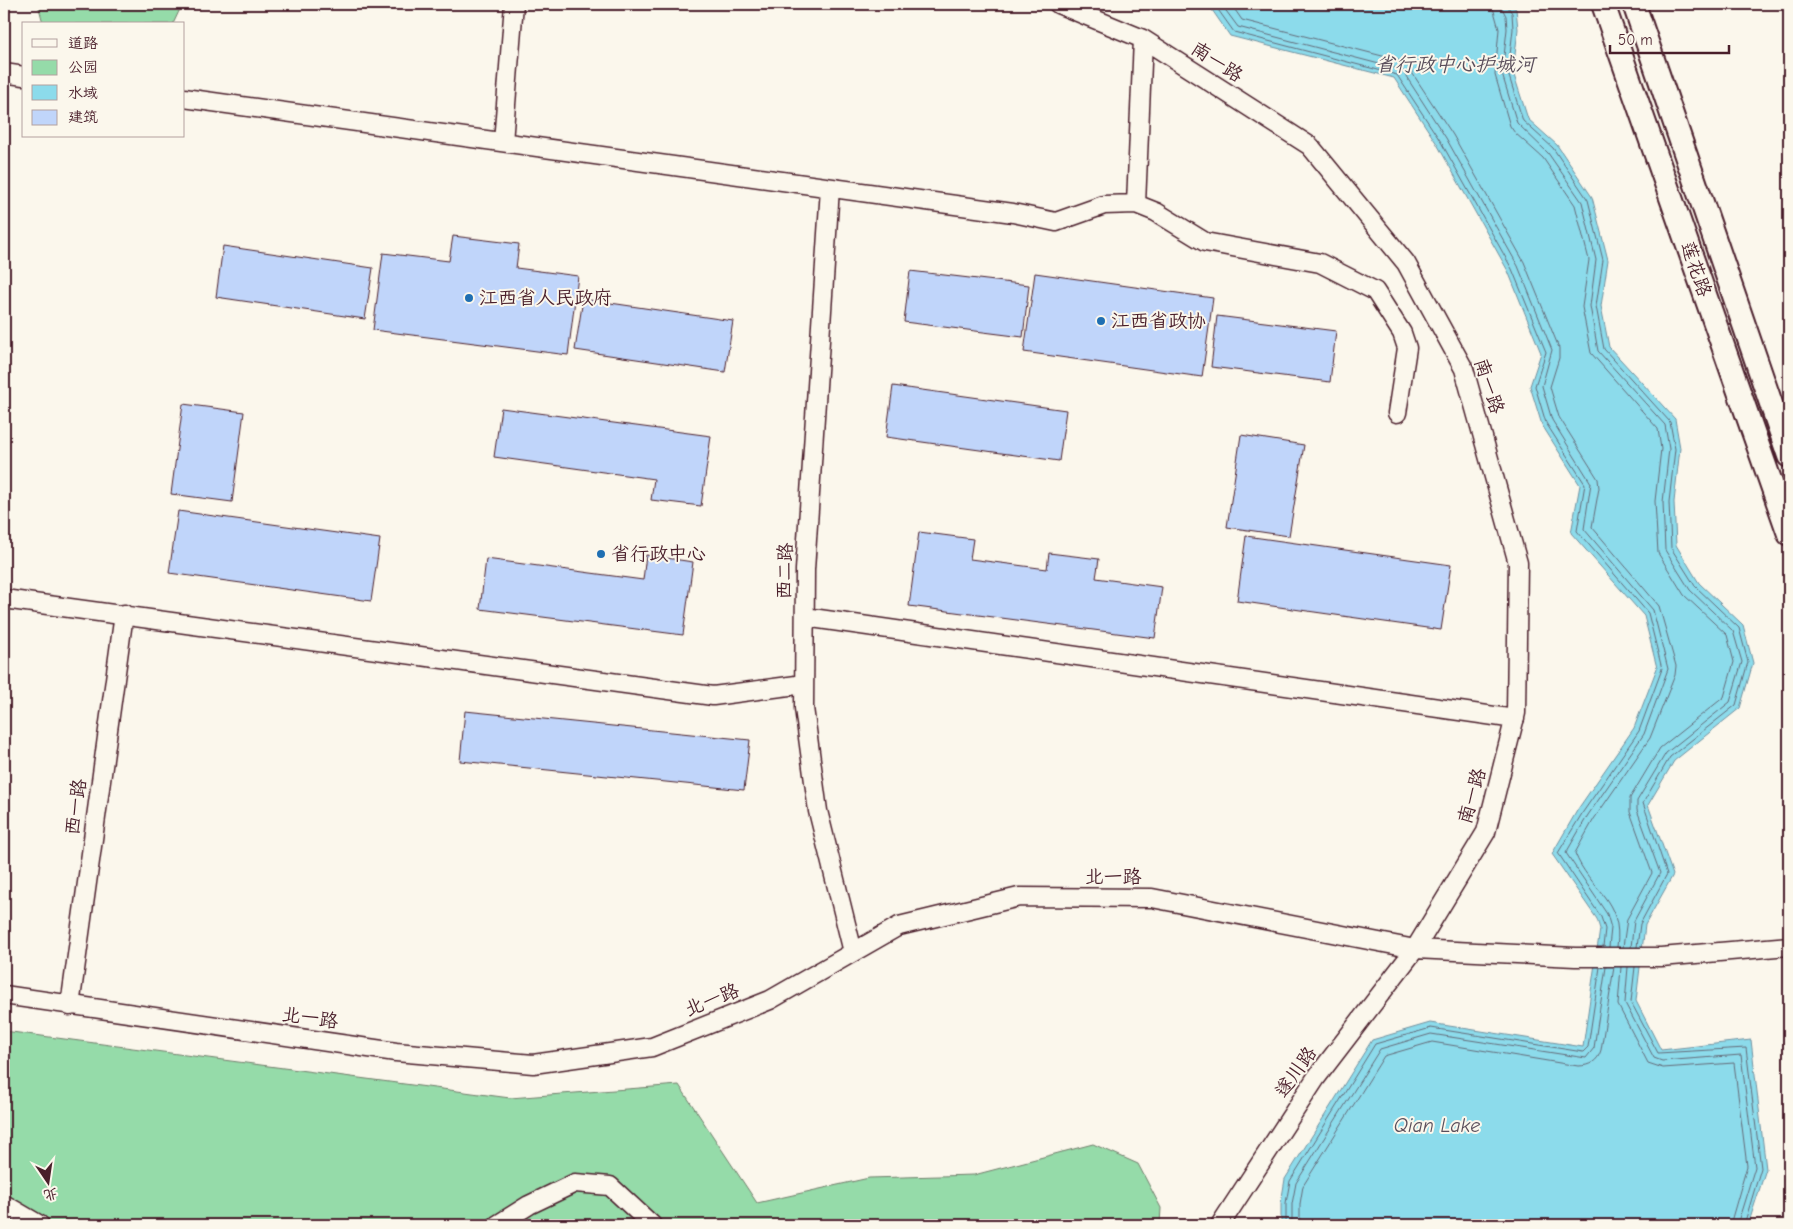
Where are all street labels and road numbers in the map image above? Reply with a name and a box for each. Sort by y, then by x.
street label: 南一路 [1187,37,1247,87]
street label: 莲花路 [1676,238,1716,300]
street label: 南一路 [1470,355,1508,417]
street label: 西二路 [773,542,797,600]
street label: 南一路 [1454,766,1490,826]
street label: 西一路 [61,777,91,837]
street label: 北一路 [1084,866,1142,888]
street label: 北一路 [681,979,743,1021]
street label: 北一路 [280,1003,340,1033]
street label: 遂川路 [1271,1042,1321,1102]

